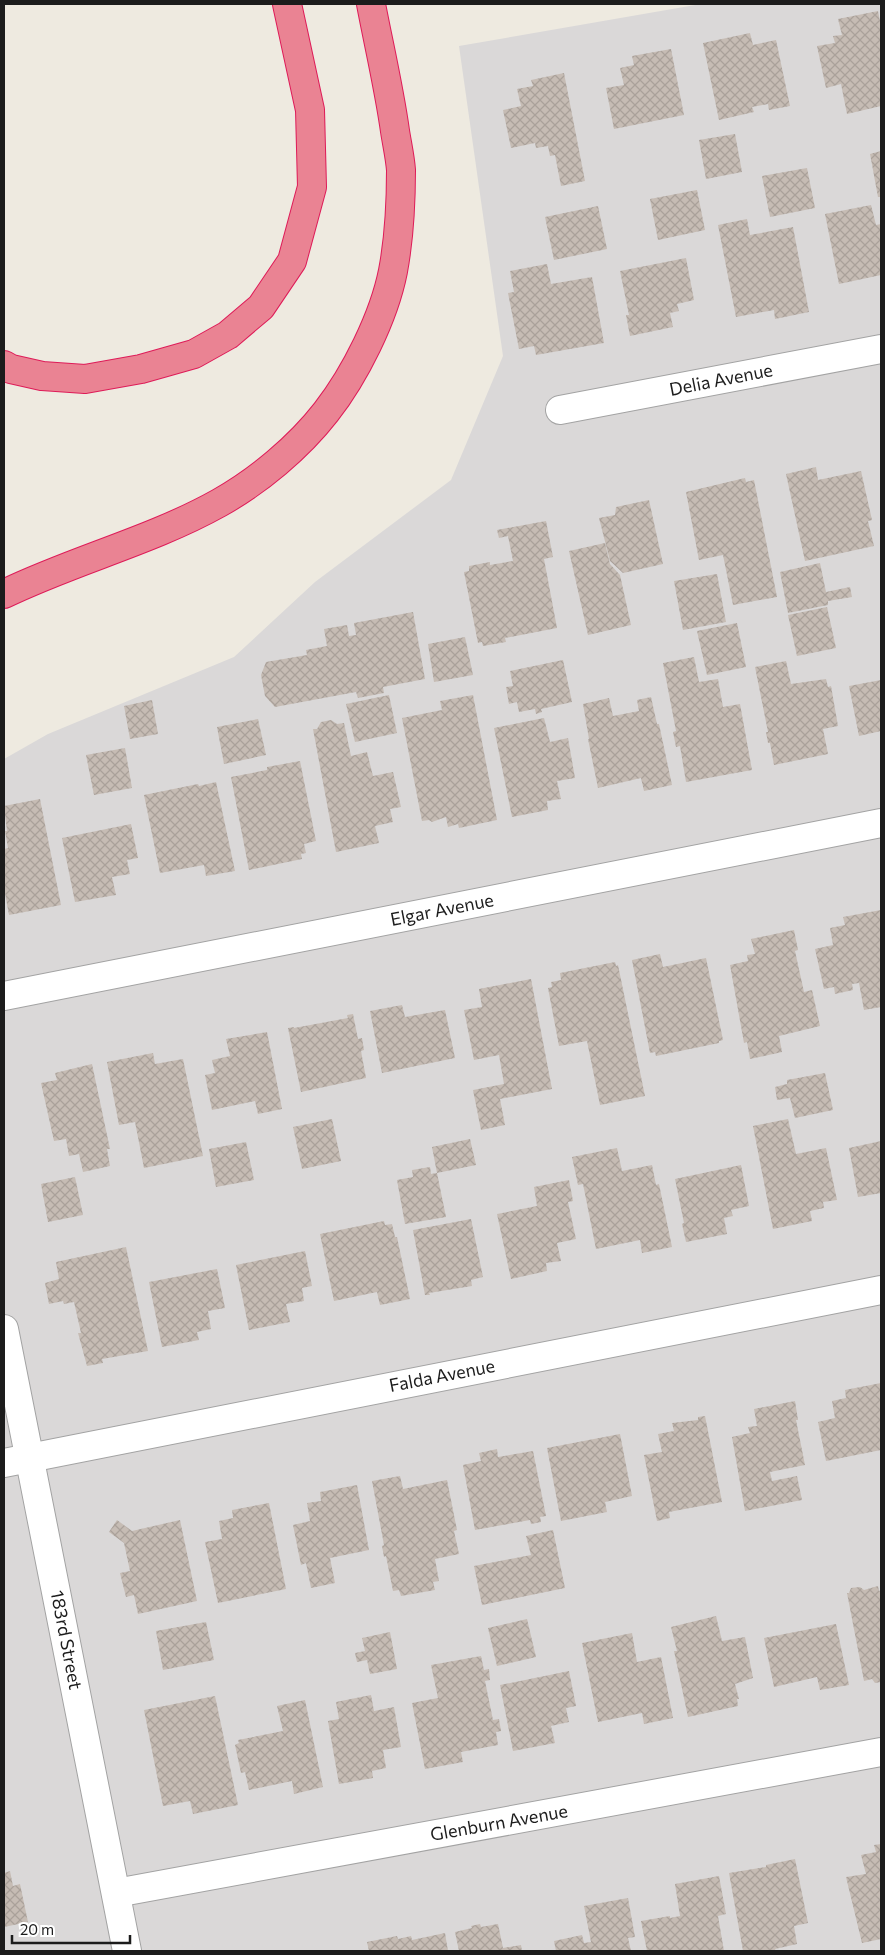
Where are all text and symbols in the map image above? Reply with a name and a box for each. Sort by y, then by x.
street label: Delia Avenue [667,358,774,400]
street label: Elgar Avenue [388,888,495,930]
street label: Falda Avenue [387,1354,497,1396]
street label: 183rd Street [47,1588,87,1691]
street label: Glenburn Avenue [428,1799,569,1845]
scale bar [12,1912,130,1944]
text: 20 m [20,1920,54,1938]

